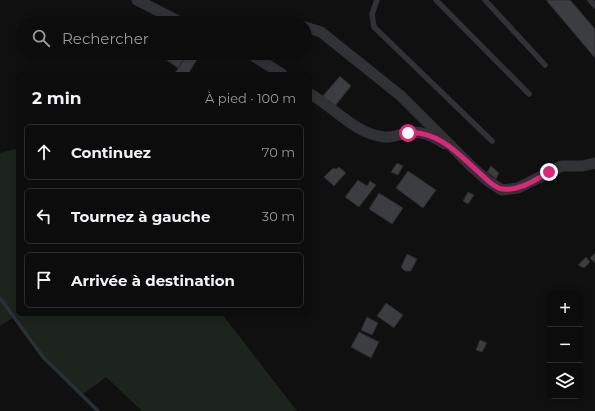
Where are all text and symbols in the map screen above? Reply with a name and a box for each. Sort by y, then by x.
search box [16,16,312,60]
icon: search [30,27,52,49]
text: Rechercher [62,29,149,48]
text: 2 min [32,88,82,108]
text: À pied · 100 m [205,90,296,106]
route start [399,124,417,142]
icon: ahead [33,141,55,163]
text: Continuez [71,143,151,162]
text: 70 m [262,144,295,160]
route end [540,163,558,181]
icon: left [33,205,55,227]
text: Tournez à gauche [71,207,210,226]
text: 30 m [262,208,295,224]
icon: arrive [33,269,55,291]
text: Arrivée à destination [71,271,235,290]
map controls [547,291,583,399]
button: + [547,291,583,327]
button: − [547,327,583,363]
button: layers [547,363,583,399]

